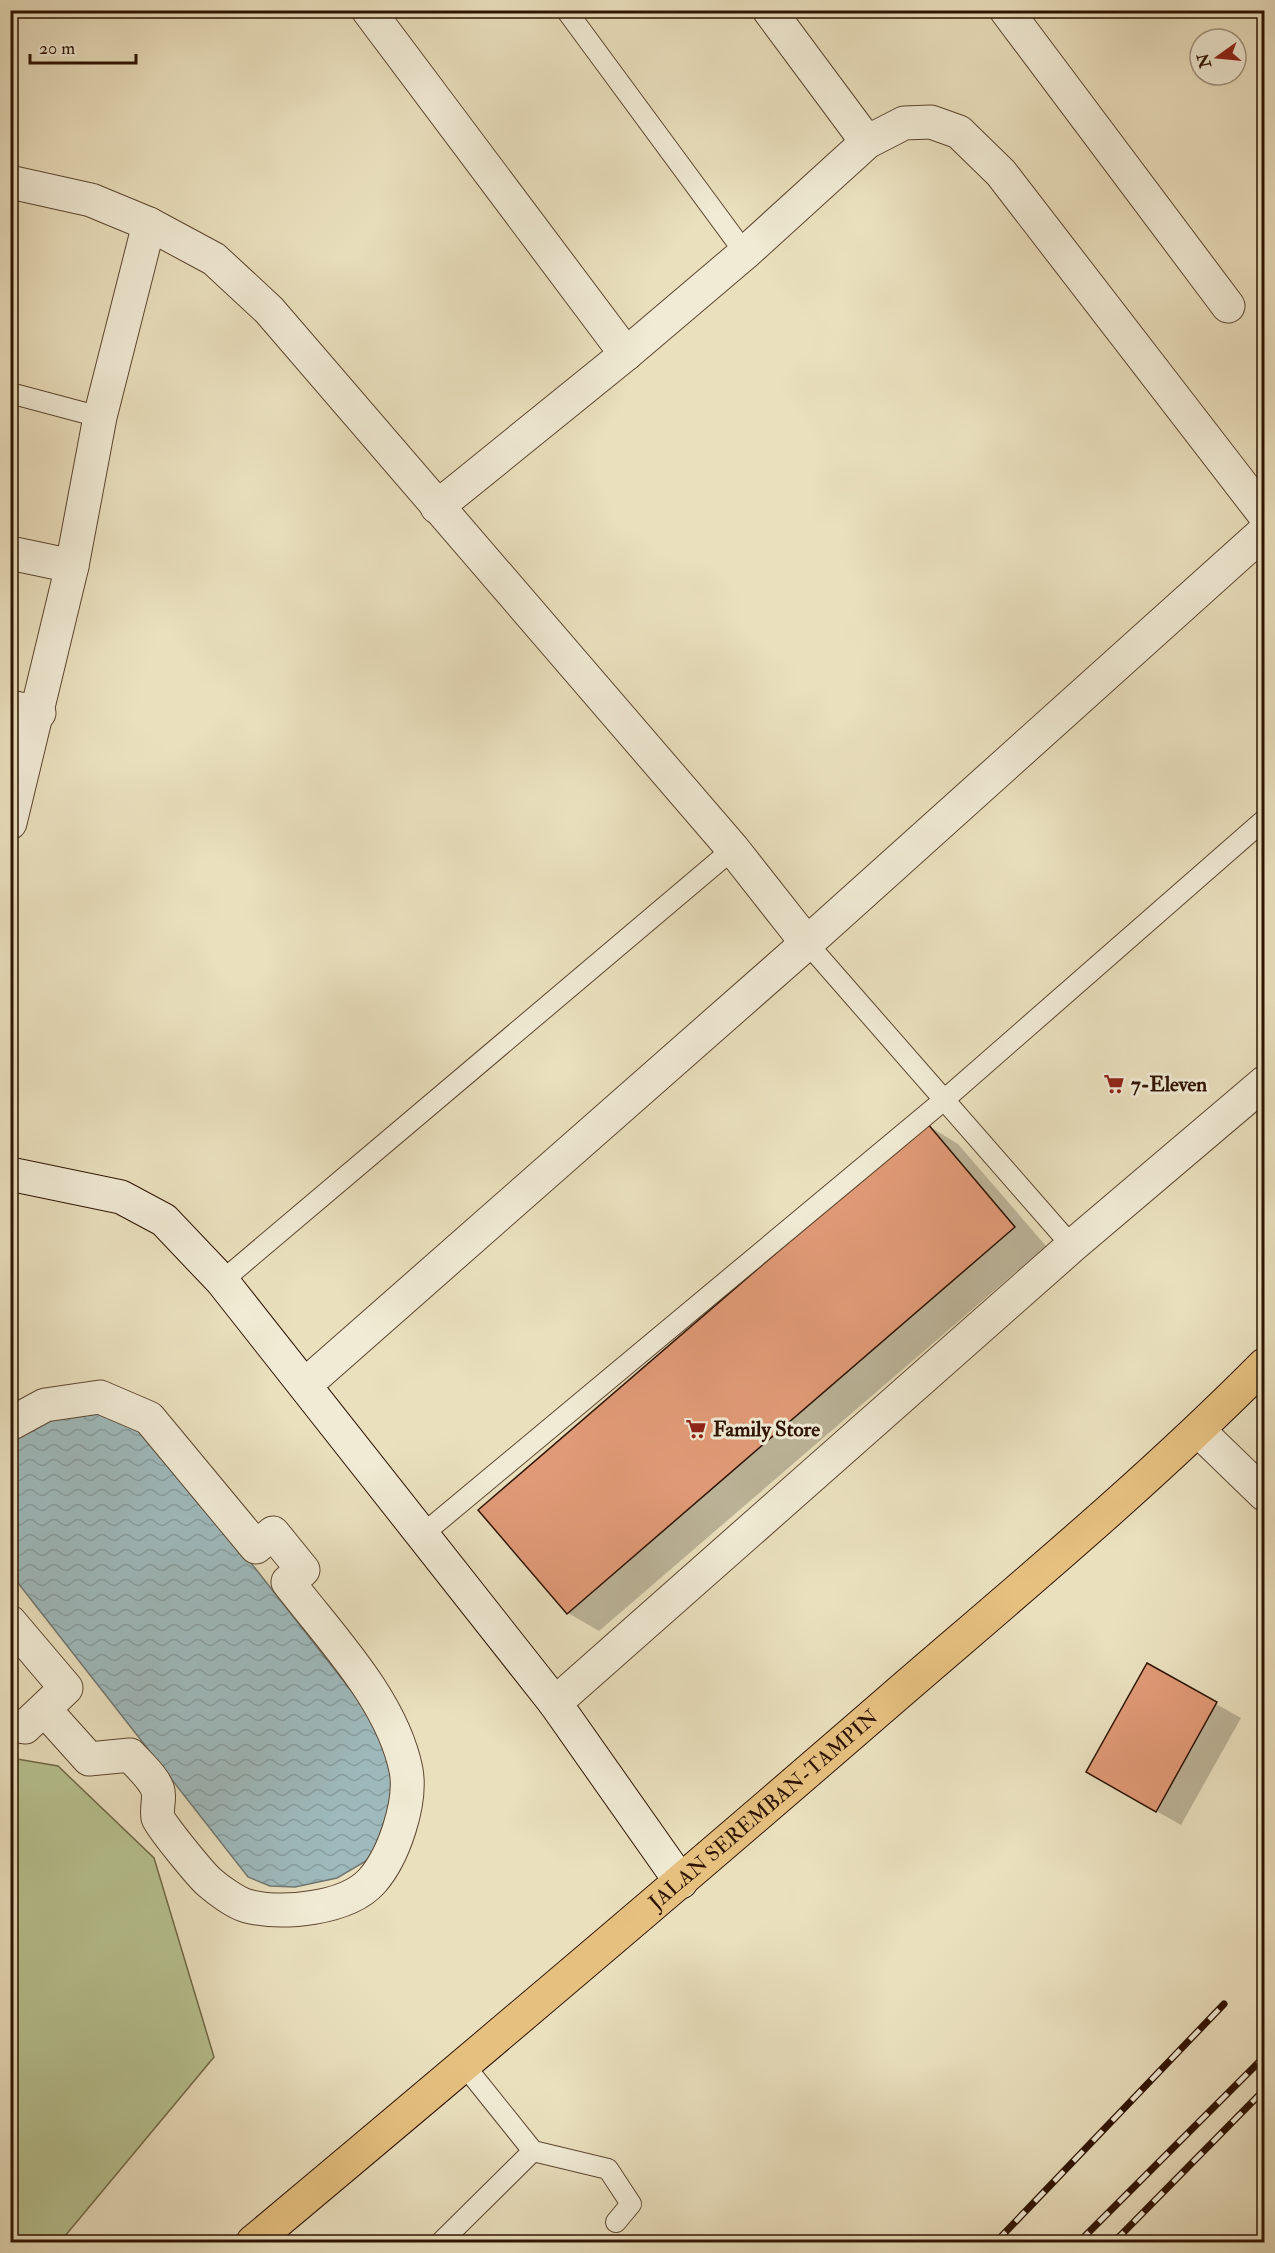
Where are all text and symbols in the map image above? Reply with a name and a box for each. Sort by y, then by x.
scale bar [30,27,136,65]
north arrow [1188,27,1248,87]
text: 20 m [39,37,75,60]
text: N [1193,50,1216,71]
place label: 7-Eleven [1131,1071,1207,1098]
supermarket icon: 7-Eleven [1102,1072,1126,1096]
place label: Family Store [713,1416,820,1443]
supermarket icon: Family Store [684,1417,708,1441]
street label: JALAN SEREMBAN-TAMPIN [643,1704,884,1917]

